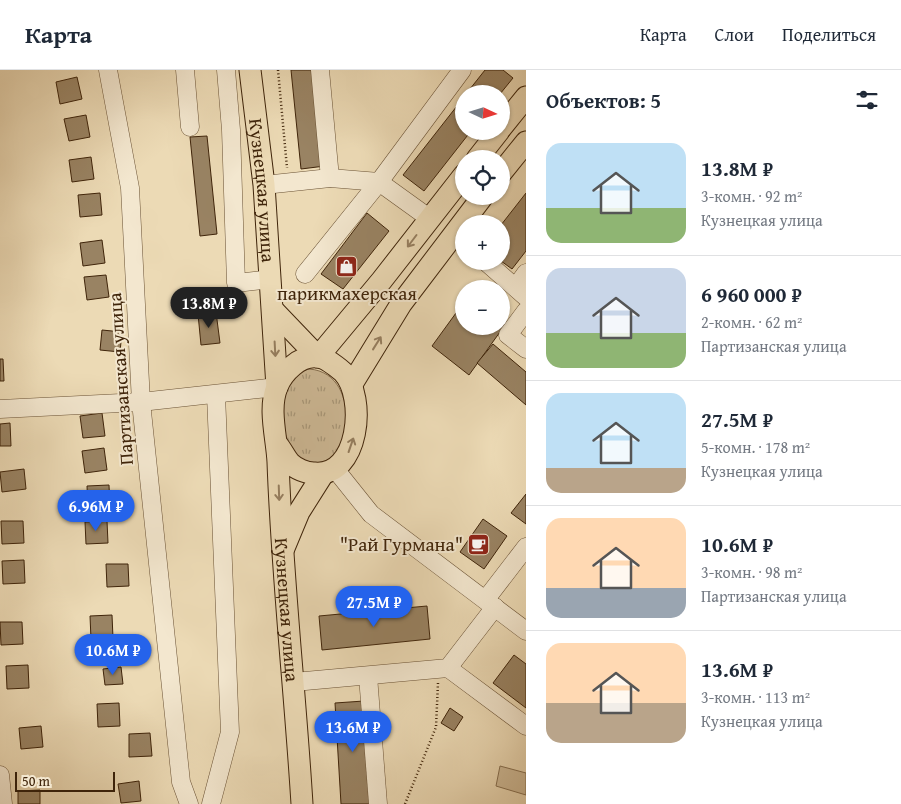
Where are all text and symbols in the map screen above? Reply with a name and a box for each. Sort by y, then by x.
text: Карта [25,17,92,52]
text: Карта [640,21,687,48]
text: Слои [715,21,754,48]
text: Поделиться [782,21,876,48]
north arrow [455,85,510,140]
map controls [455,85,510,335]
text: Объектов: 5 [546,85,661,116]
icon: filters [853,86,881,114]
street label: Кузнецкая улица [242,117,283,263]
button: locate [455,150,510,205]
text: 13.8M ₽ [701,153,773,184]
icon: home [586,163,646,223]
text: 3-комн. · 92 m² [701,184,802,208]
text: Кузнецкая улица [701,208,823,232]
button: + [455,215,510,270]
one-way arrow [407,234,417,248]
shop icon: парикмахерская [335,255,359,279]
place label: парикмахерская [277,279,417,307]
text: 6 960 000 ₽ [701,279,802,310]
button: − [455,280,510,335]
pin: 13.8M ₽ [163,286,255,329]
icon: home [586,288,646,348]
text: 13.8M ₽ [182,291,236,315]
street label: Партизанская улица [100,292,140,466]
text: 2-комн. · 62 m² [701,310,802,334]
text: Партизанская улица [701,334,847,358]
one-way arrow [372,336,383,350]
one-way arrow [270,340,280,357]
text: 27.5M ₽ [701,404,773,435]
icon: home [586,413,646,473]
text: 5-комн. · 178 m² [701,435,810,459]
one-way arrow [347,437,356,453]
text: Кузнецкая улица [701,459,823,483]
one-way arrow [274,484,284,501]
pin: 6.96M ₽ [50,490,142,532]
text: 6.96M ₽ [69,494,123,518]
text: 10.6M ₽ [701,529,773,560]
place label: "Рай Гурмана" [340,530,463,558]
cafe icon: "Рай Гурмана" [467,532,491,556]
street label: Кузнецкая улица [268,537,307,683]
icon: home [586,538,646,598]
text: 3-комн. · 98 m² [701,560,802,584]
text: Партизанская улица [701,584,847,608]
pin: 27.5M ₽ [328,586,420,628]
text: 27.5M ₽ [347,590,401,614]
pin: 10.6M ₽ [67,634,159,676]
text: 10.6M ₽ [86,638,140,662]
text: 13.6M ₽ [701,654,773,685]
icon: home [586,663,646,723]
text: 3-комн. · 113 m² [701,685,810,709]
text: Кузнецкая улица [701,709,823,733]
pin: 13.6M ₽ [307,710,399,753]
text: 13.6M ₽ [326,715,380,739]
scale bar [15,769,115,792]
text: 50 m [22,771,50,791]

